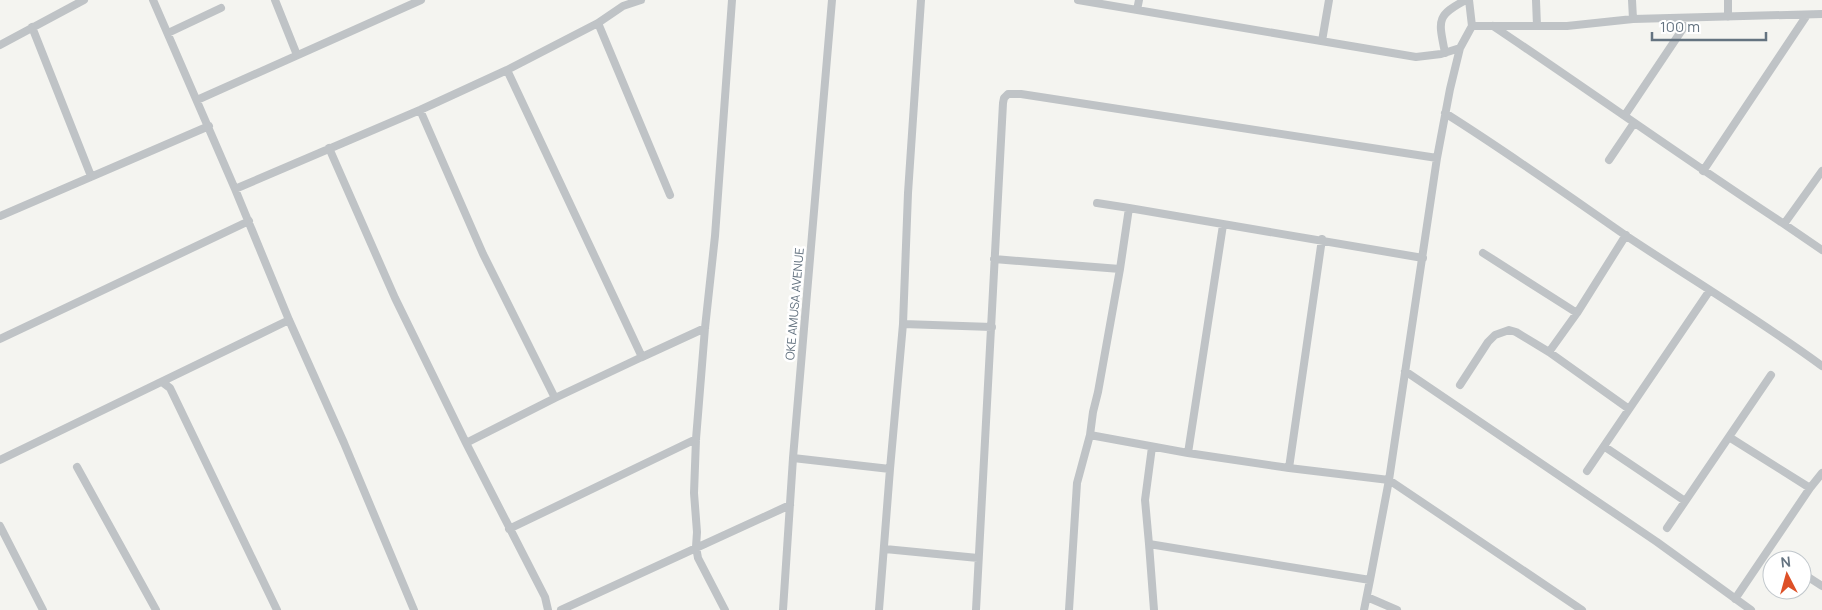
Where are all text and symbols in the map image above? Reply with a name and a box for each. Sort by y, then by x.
scale bar [1652,10,1766,42]
text: 100 m [1660,16,1700,37]
street label: OKE AMUSA AVENUE [781,247,808,361]
north arrow [1762,550,1812,600]
text: N [1780,552,1792,572]

